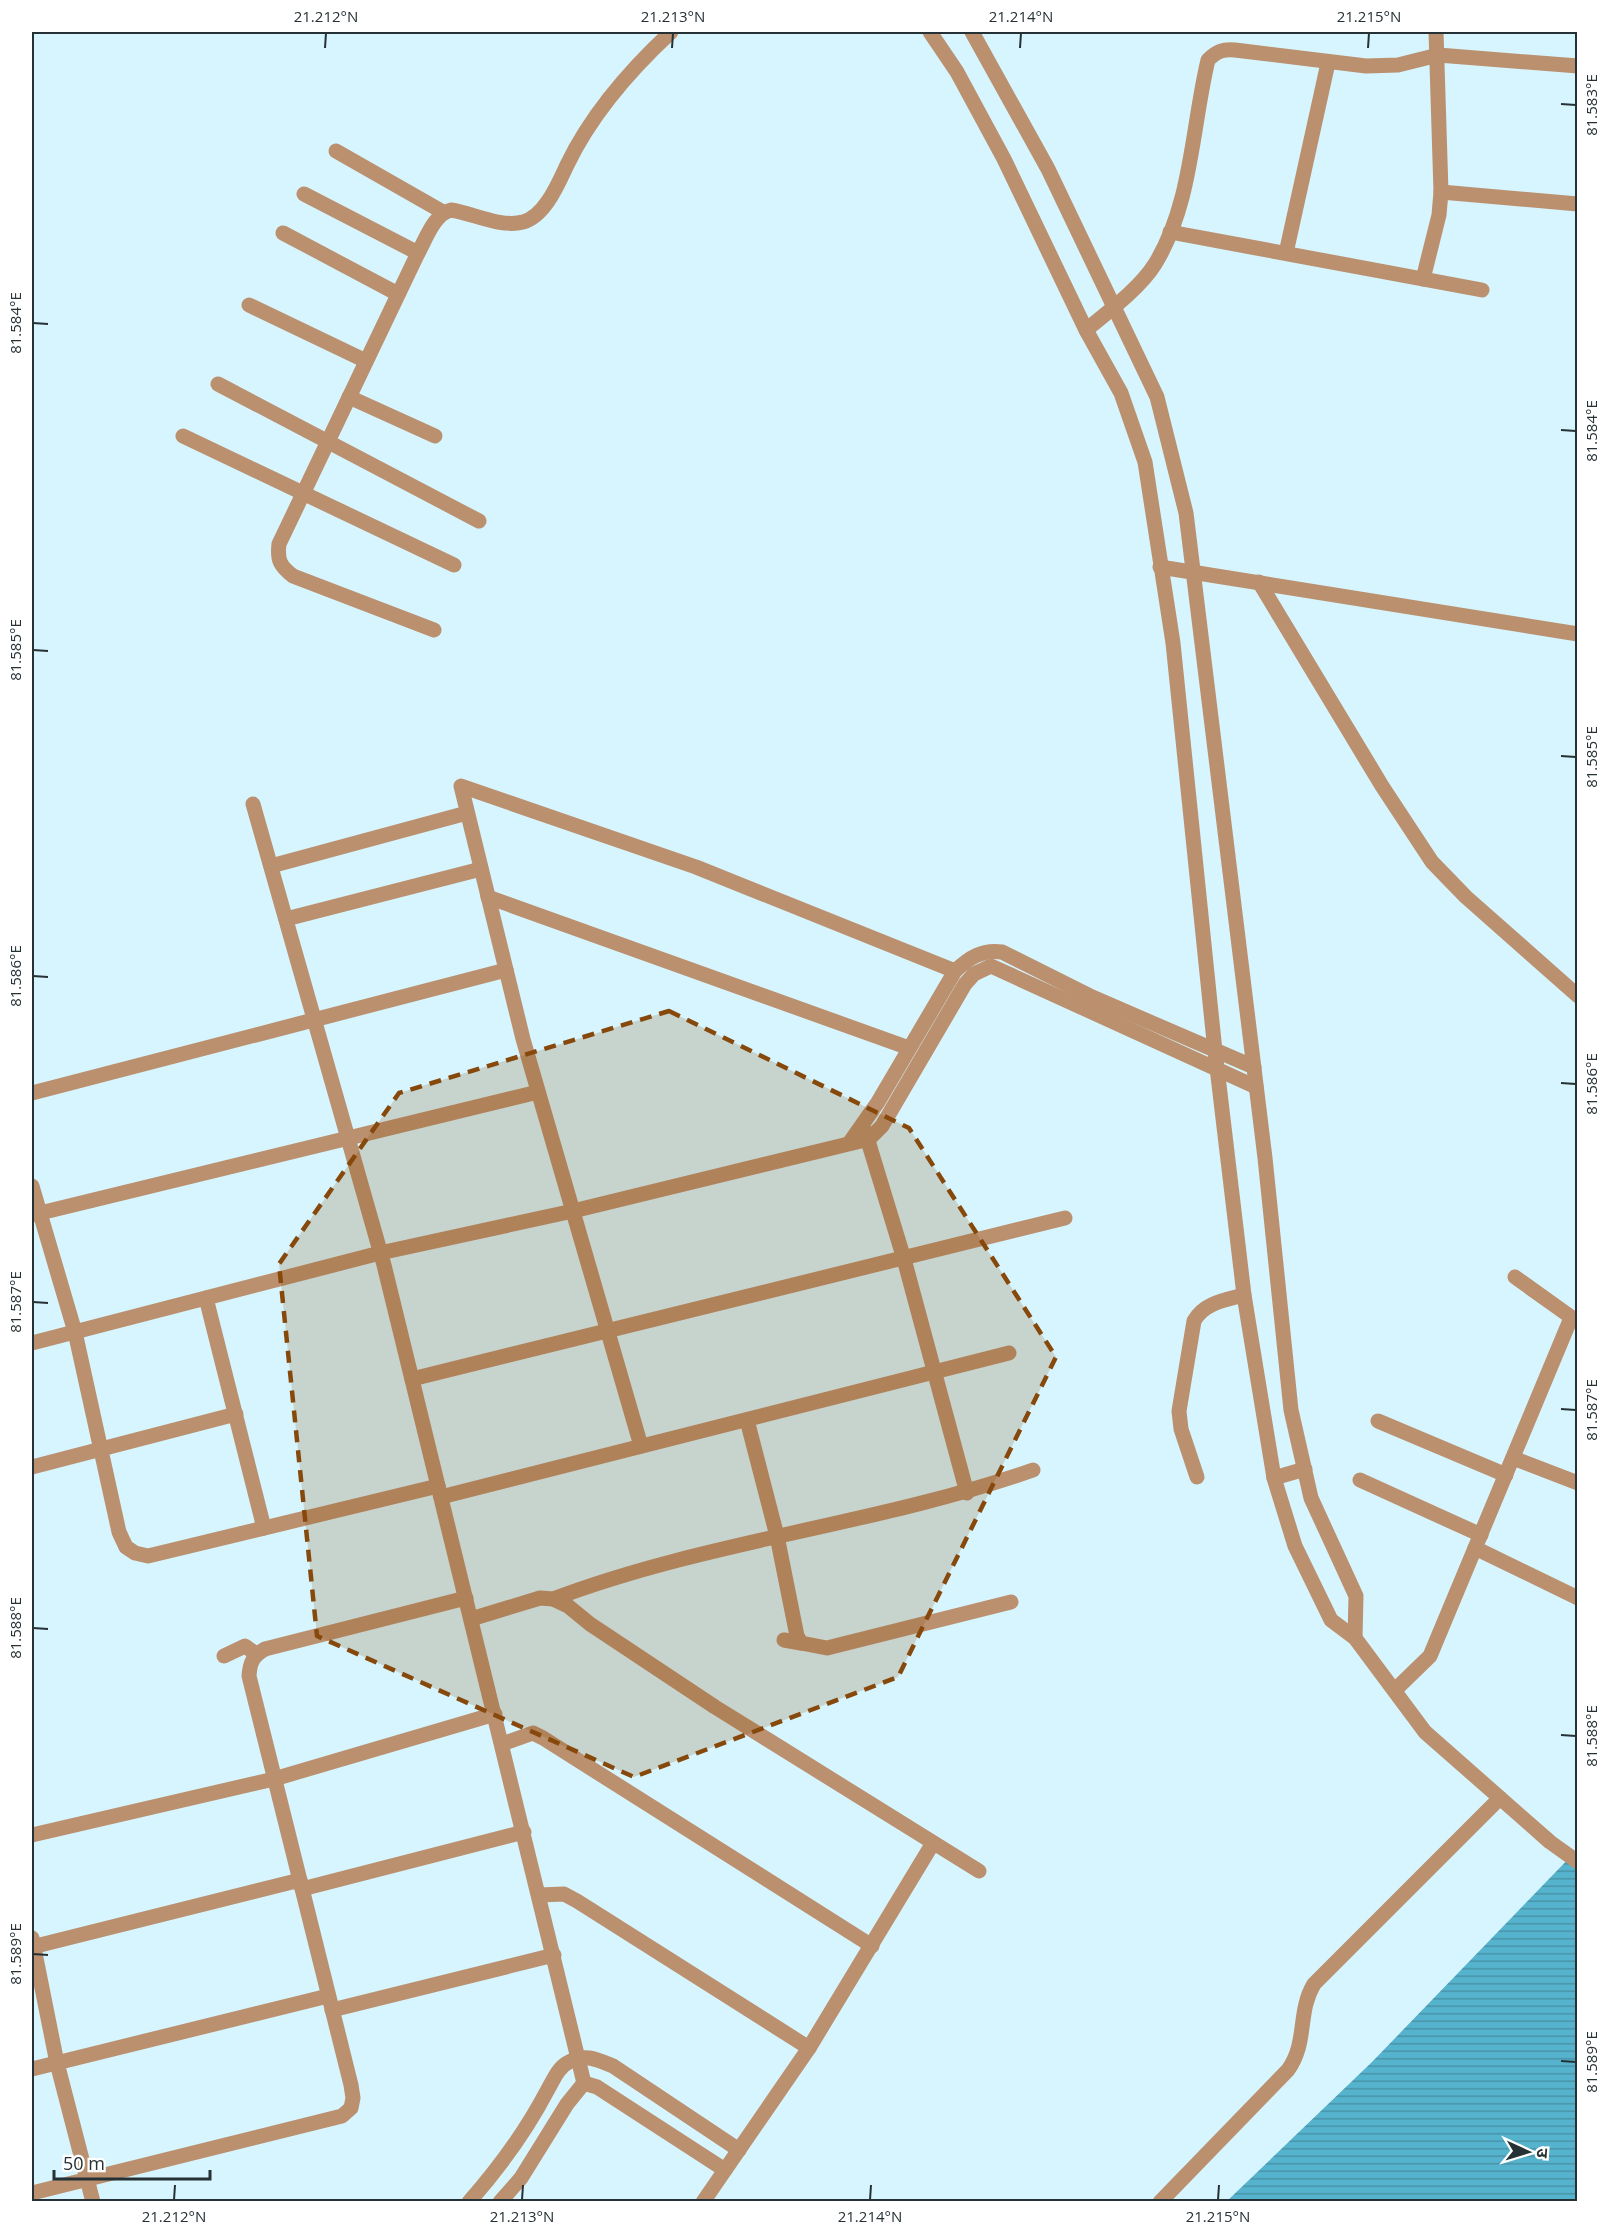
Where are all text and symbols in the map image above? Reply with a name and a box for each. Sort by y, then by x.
text: 21.212°N [294,6,358,26]
text: 21.213°N [641,6,705,26]
text: 21.214°N [989,6,1053,26]
text: 21.215°N [1337,6,1401,26]
text: 81.583°E [1581,74,1601,136]
text: 81.584°E [5,292,25,354]
text: 81.584°E [1581,400,1601,462]
text: 81.585°E [5,619,25,681]
text: 81.585°E [1581,726,1601,788]
text: 81.586°E [5,945,25,1007]
text: 81.586°E [1581,1053,1601,1115]
text: 81.587°E [5,1271,25,1333]
text: 81.587°E [1581,1379,1601,1441]
text: 81.588°E [5,1597,25,1659]
text: 81.588°E [1581,1705,1601,1767]
text: 81.589°E [5,1923,25,1985]
text: 81.589°E [1581,2031,1601,2093]
north arrow [1498,2122,1558,2182]
scale bar [54,2143,210,2181]
text: उ [1532,2148,1554,2159]
text: 50 m [63,2151,105,2175]
text: 21.212°N [142,2206,206,2226]
text: 21.213°N [490,2206,554,2226]
text: 21.214°N [838,2206,902,2226]
text: 21.215°N [1186,2206,1250,2226]

